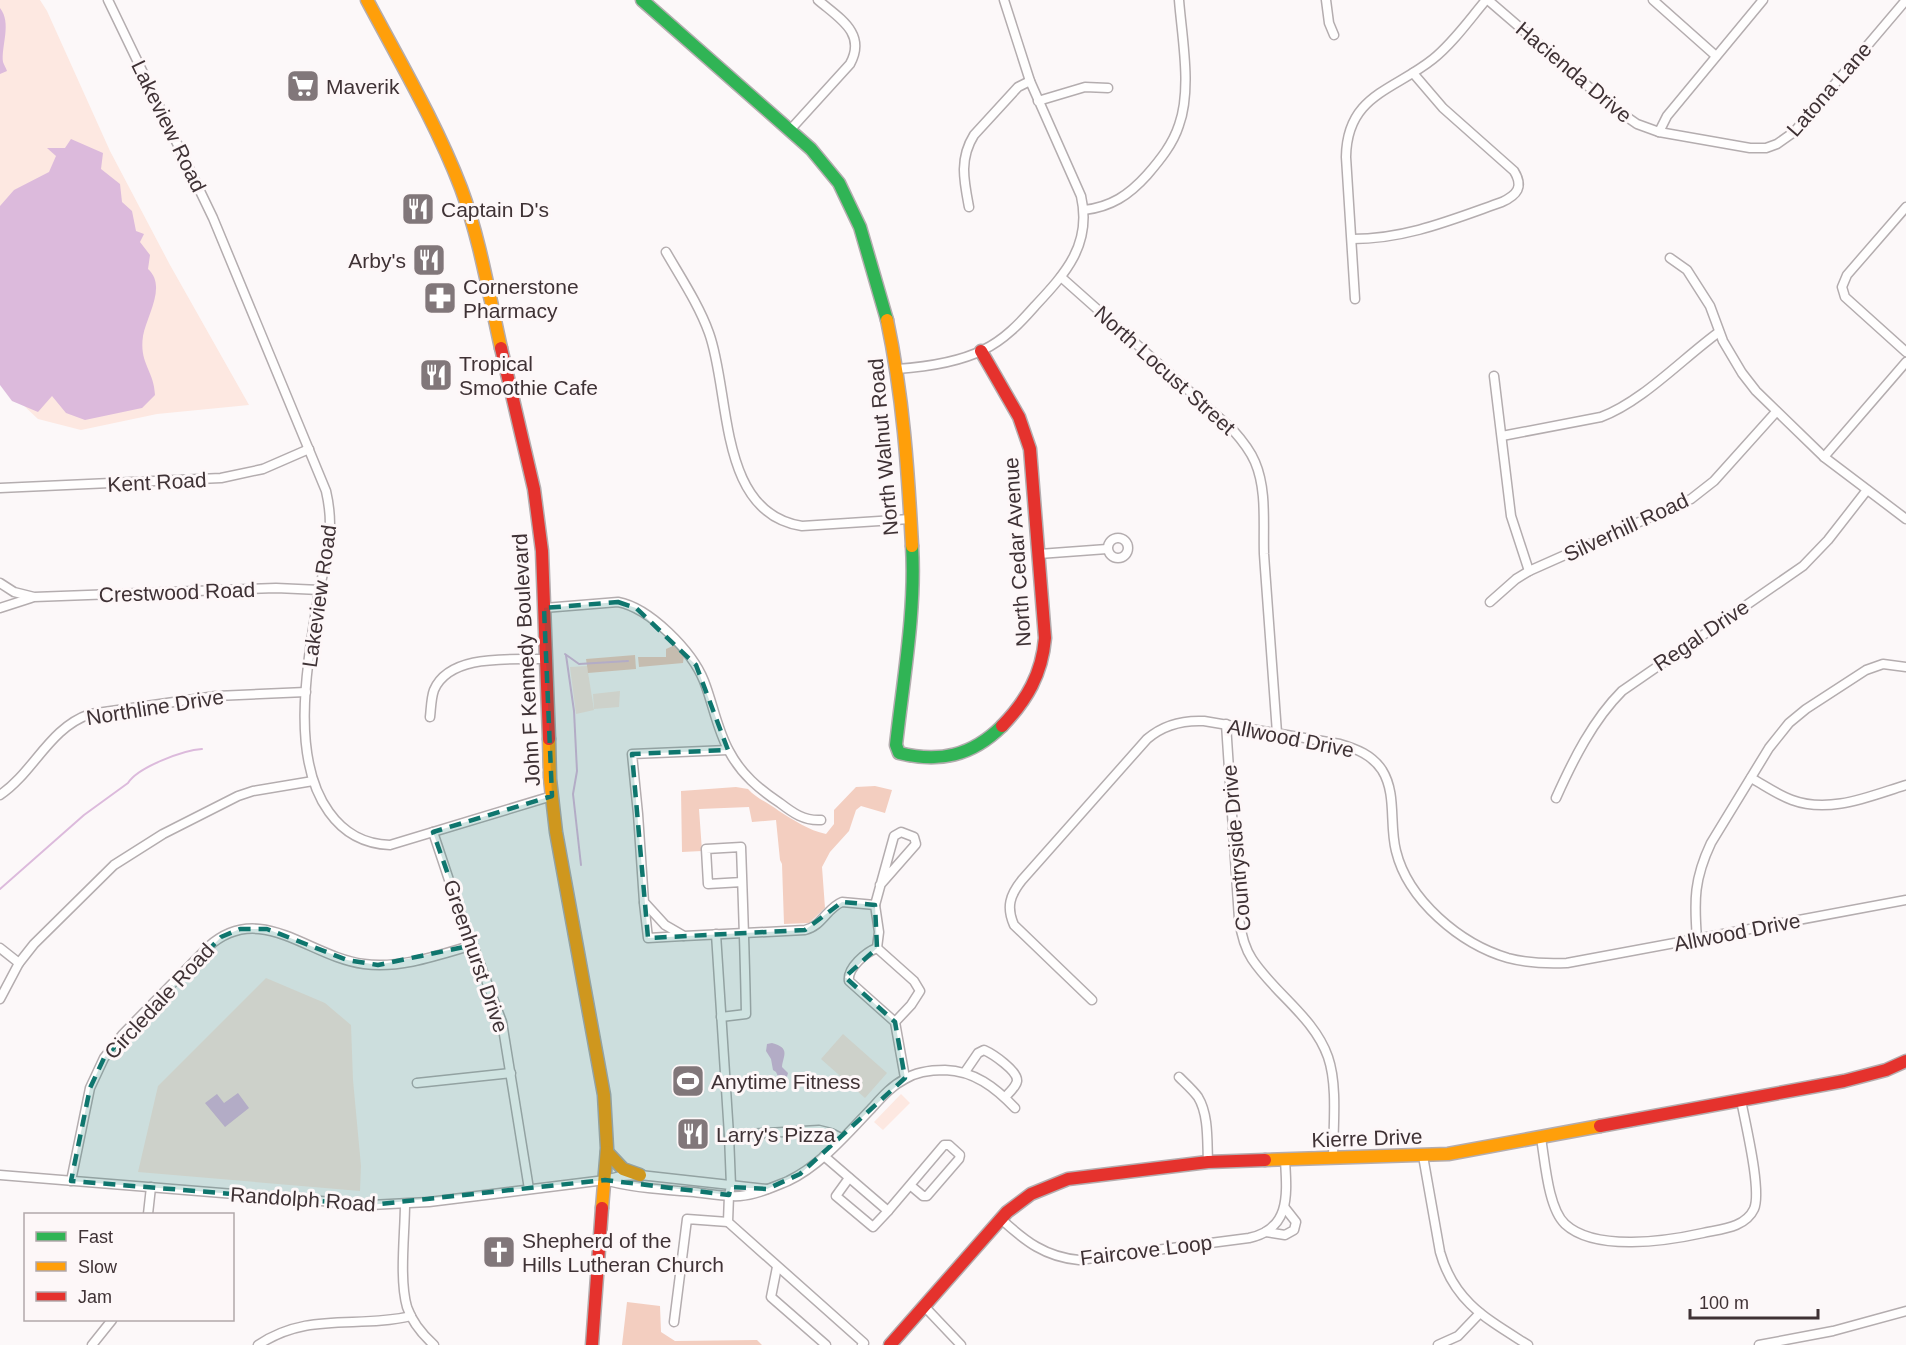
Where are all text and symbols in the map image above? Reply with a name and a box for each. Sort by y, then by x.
street label: Hacienda Drive [1512,17,1636,127]
street label: Latona Lane [1782,37,1876,141]
street label: Lakeview Road [127,56,211,196]
supermarket icon: Maverik [285,68,321,104]
place label: Maverik [326,75,400,98]
restaurant icon: Captain D's [400,191,436,227]
place label: Captain D's [441,198,549,221]
restaurant icon: Arby's [411,242,447,278]
place label: Arby's [348,249,406,272]
place label: Cornerstone Pharmacy [463,275,579,322]
pharmacy icon: Cornerstone Pharmacy [422,280,458,316]
street label: North Locust Street [1090,301,1240,439]
place label: Tropical Smoothie Cafe [459,352,598,399]
restaurant icon: Tropical Smoothie Cafe [418,357,454,393]
street label: North Walnut Road [864,357,902,537]
street label: North Cedar Avenue [999,456,1035,648]
street label: Kent Road [107,468,207,496]
street label: Silverhill Road [1560,488,1692,566]
street label: Lakeview Road [298,523,340,669]
street label: John F Kennedy Boulevard [508,533,544,787]
street label: Crestwood Road [98,578,256,606]
street label: Regal Drive [1649,595,1753,675]
street label: Northline Drive [85,685,225,729]
street label: Allwood Drive [1226,714,1356,762]
street label: Countryside Drive [1217,764,1255,932]
street label: Greenhurst Drive [439,877,513,1035]
street label: Allwood Drive [1672,908,1802,956]
street label: Circledale Road [100,939,218,1063]
sports icon: Anytime Fitness [670,1063,706,1099]
place label: Anytime Fitness [711,1070,860,1093]
restaurant icon: Larry's Pizza [675,1116,711,1152]
place label: Larry's Pizza [716,1123,836,1146]
street label: Kierre Drive [1311,1125,1423,1151]
street label: Randolph Road [229,1182,377,1216]
legend [24,1213,234,1321]
text: Fast [78,1227,113,1247]
place label: Shepherd of the Hills Lutheran Church [522,1229,724,1276]
street label: Faircove Loop [1079,1230,1213,1270]
church icon: Shepherd of the Hills Lutheran Church [481,1234,517,1270]
text: Slow [78,1257,118,1277]
scale bar [1690,1282,1818,1320]
text: Jam [78,1287,112,1307]
text: 100 m [1699,1293,1749,1313]

